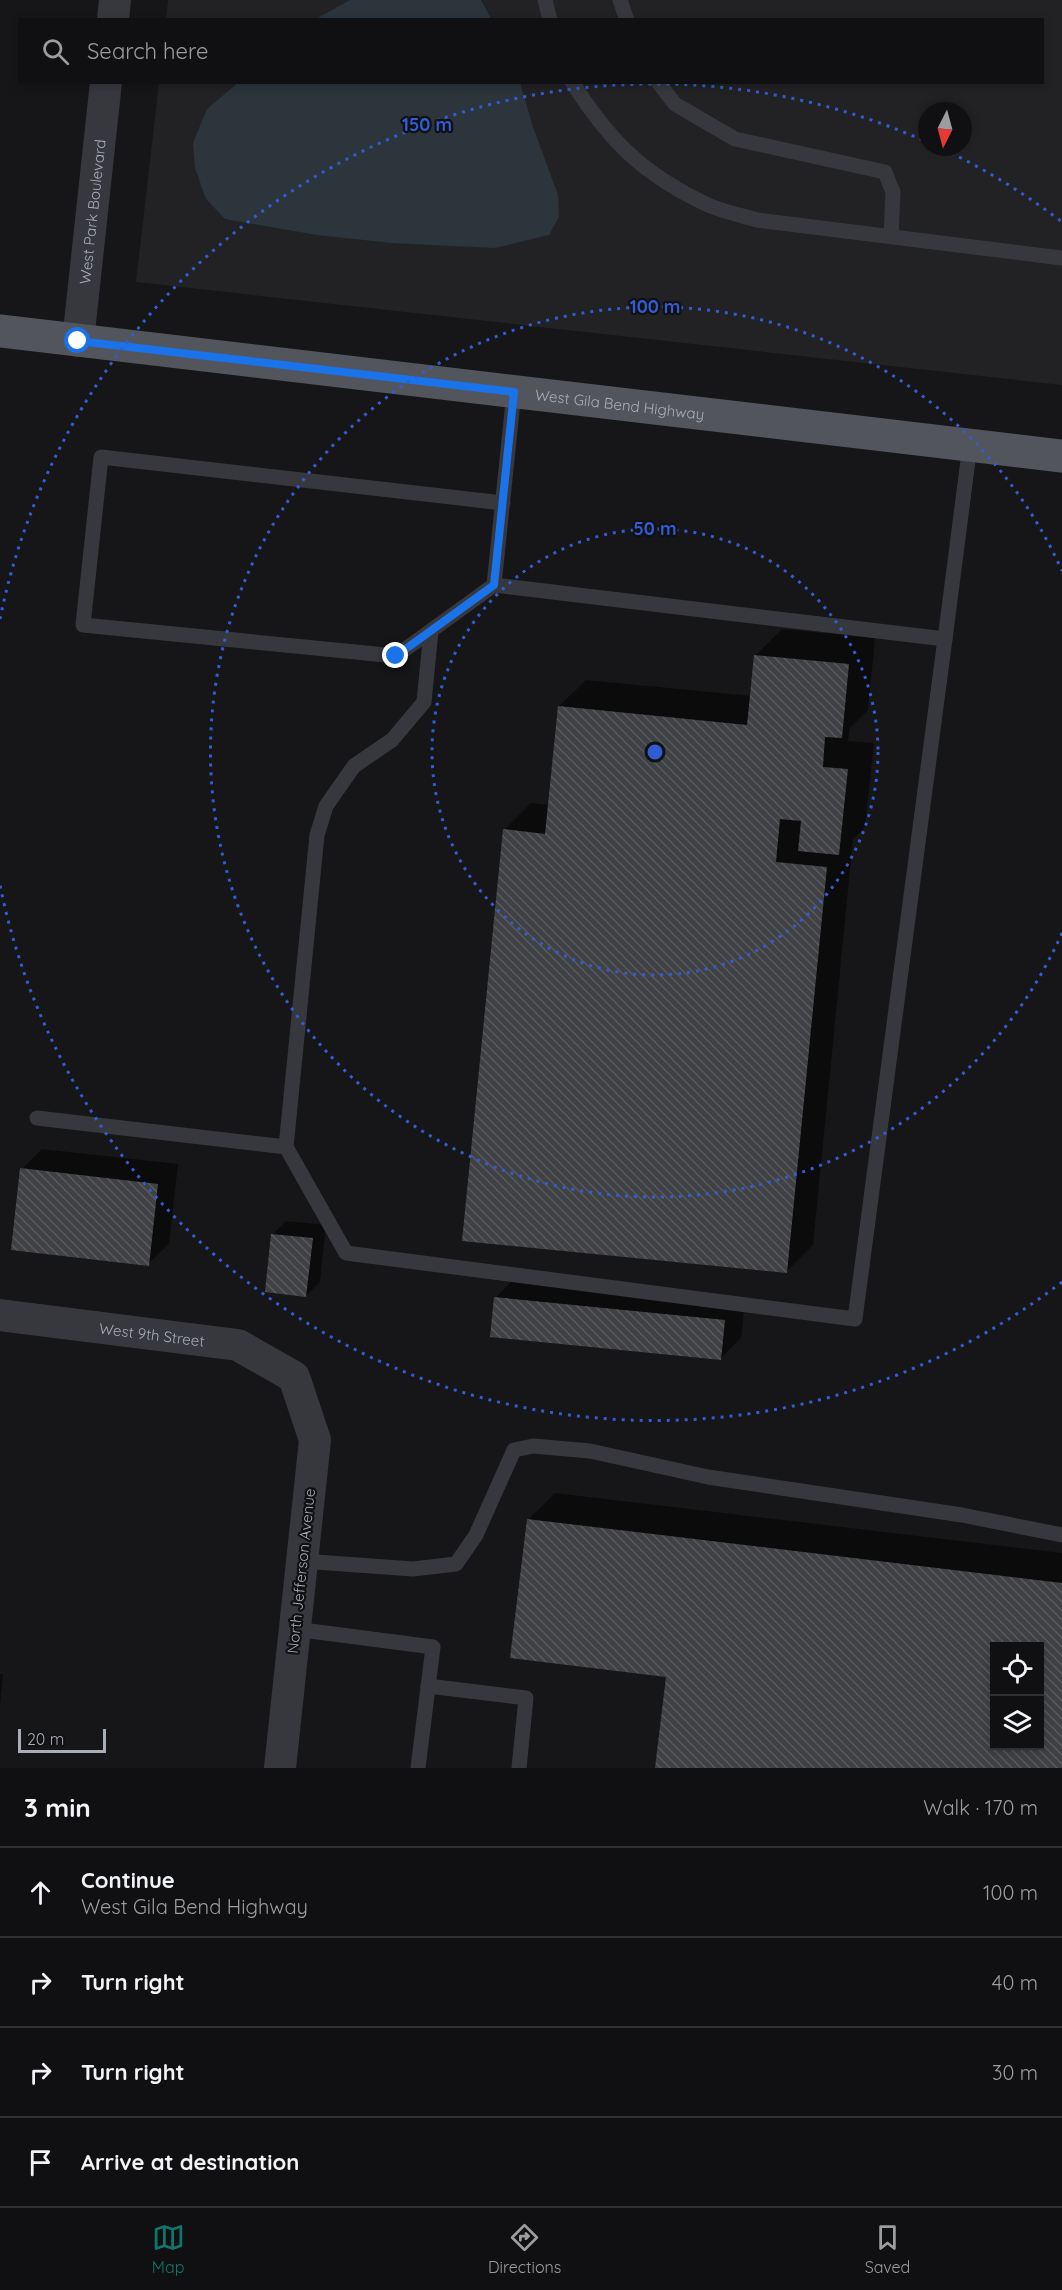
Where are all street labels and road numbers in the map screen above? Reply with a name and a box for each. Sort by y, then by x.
street label: West Park Boulevard [75,138,109,285]
street label: West Gila Bend Highway [534,385,705,423]
street label: West 9th Street [98,1318,206,1350]
street label: North Jefferson Avenue [283,1488,319,1654]

